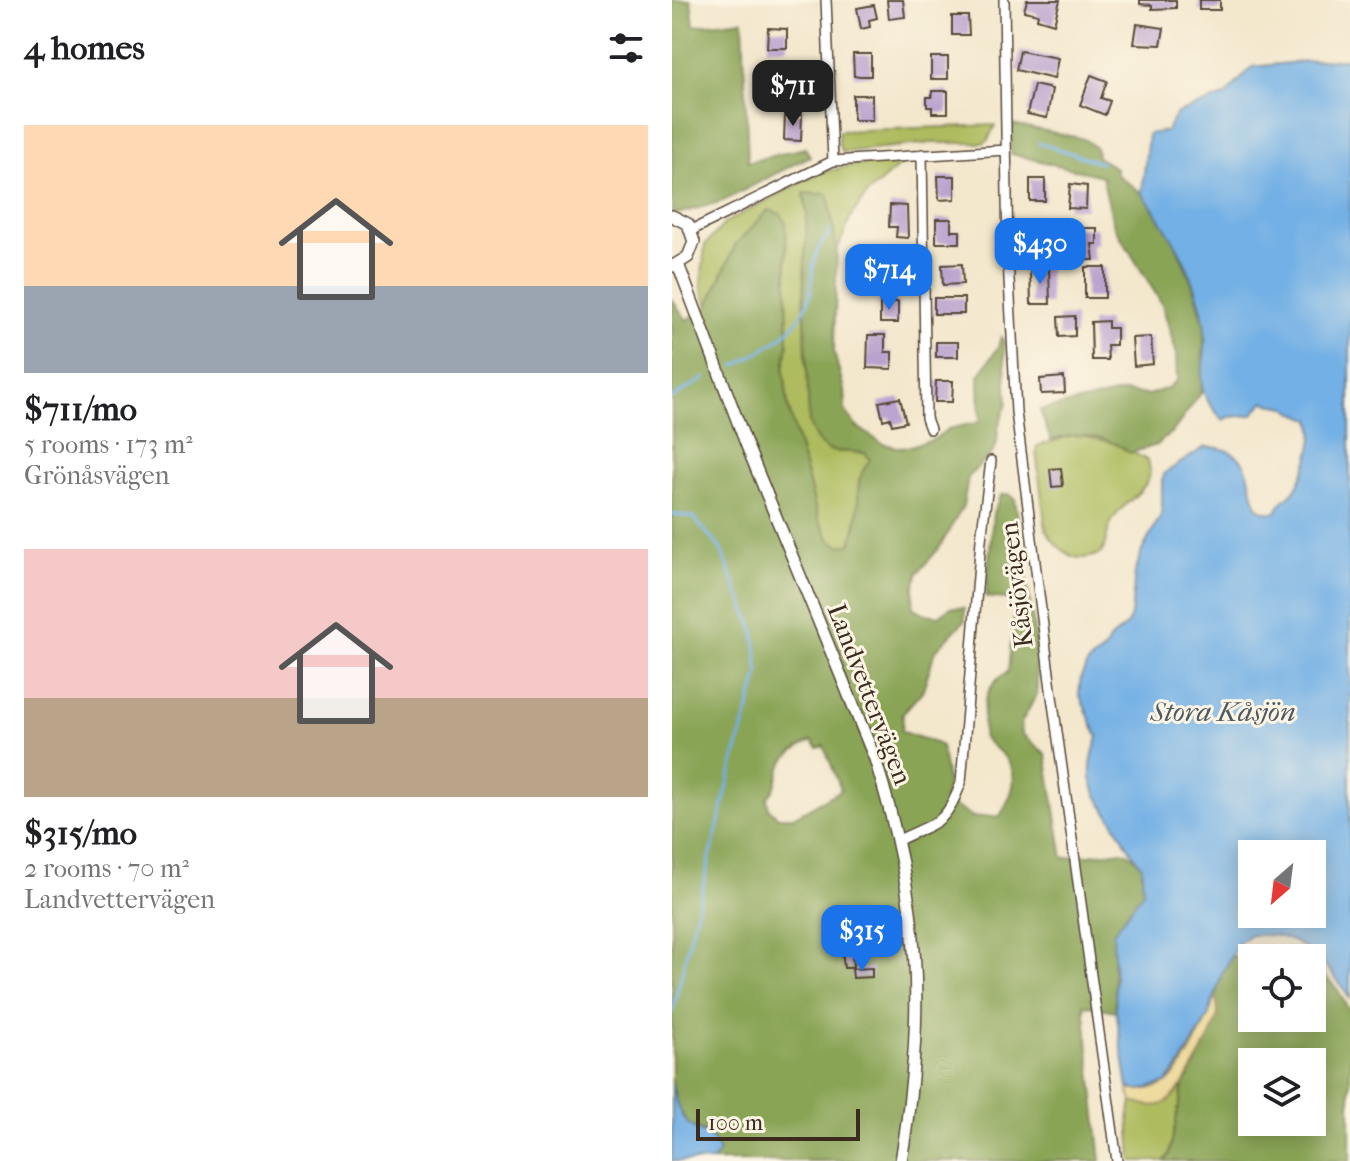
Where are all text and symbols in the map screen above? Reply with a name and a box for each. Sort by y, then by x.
icon: filters [604,26,648,70]
text: 4 homes [24,28,145,68]
pin: $711 [746,60,840,128]
text: $711 [770,70,816,101]
icon: home [264,177,408,321]
pin: $430 [993,218,1087,286]
text: $430 [1013,228,1067,259]
pin: $714 [842,244,936,312]
text: $714 [863,254,915,285]
text: $711/mo [24,389,137,429]
text: 5 rooms · 173 m² [24,429,193,460]
text: Grönåsvägen [24,460,170,491]
street label: Kåsjövägen [993,520,1040,650]
street label: Landvettervägen [821,599,918,789]
icon: home [264,601,408,745]
water label: Stora Kåsjön [1149,695,1296,728]
text: $315/mo [24,813,137,853]
north arrow [1238,840,1326,928]
map controls [1238,840,1326,1136]
text: 2 rooms · 70 m² [24,853,189,884]
text: Landvettervägen [24,884,215,915]
pin: $315 [815,905,909,973]
text: $315 [839,915,885,946]
button: locate [1238,944,1326,1032]
button: layers [1238,1048,1326,1136]
scale bar [696,1105,860,1141]
text: 100 m [708,1110,763,1136]

